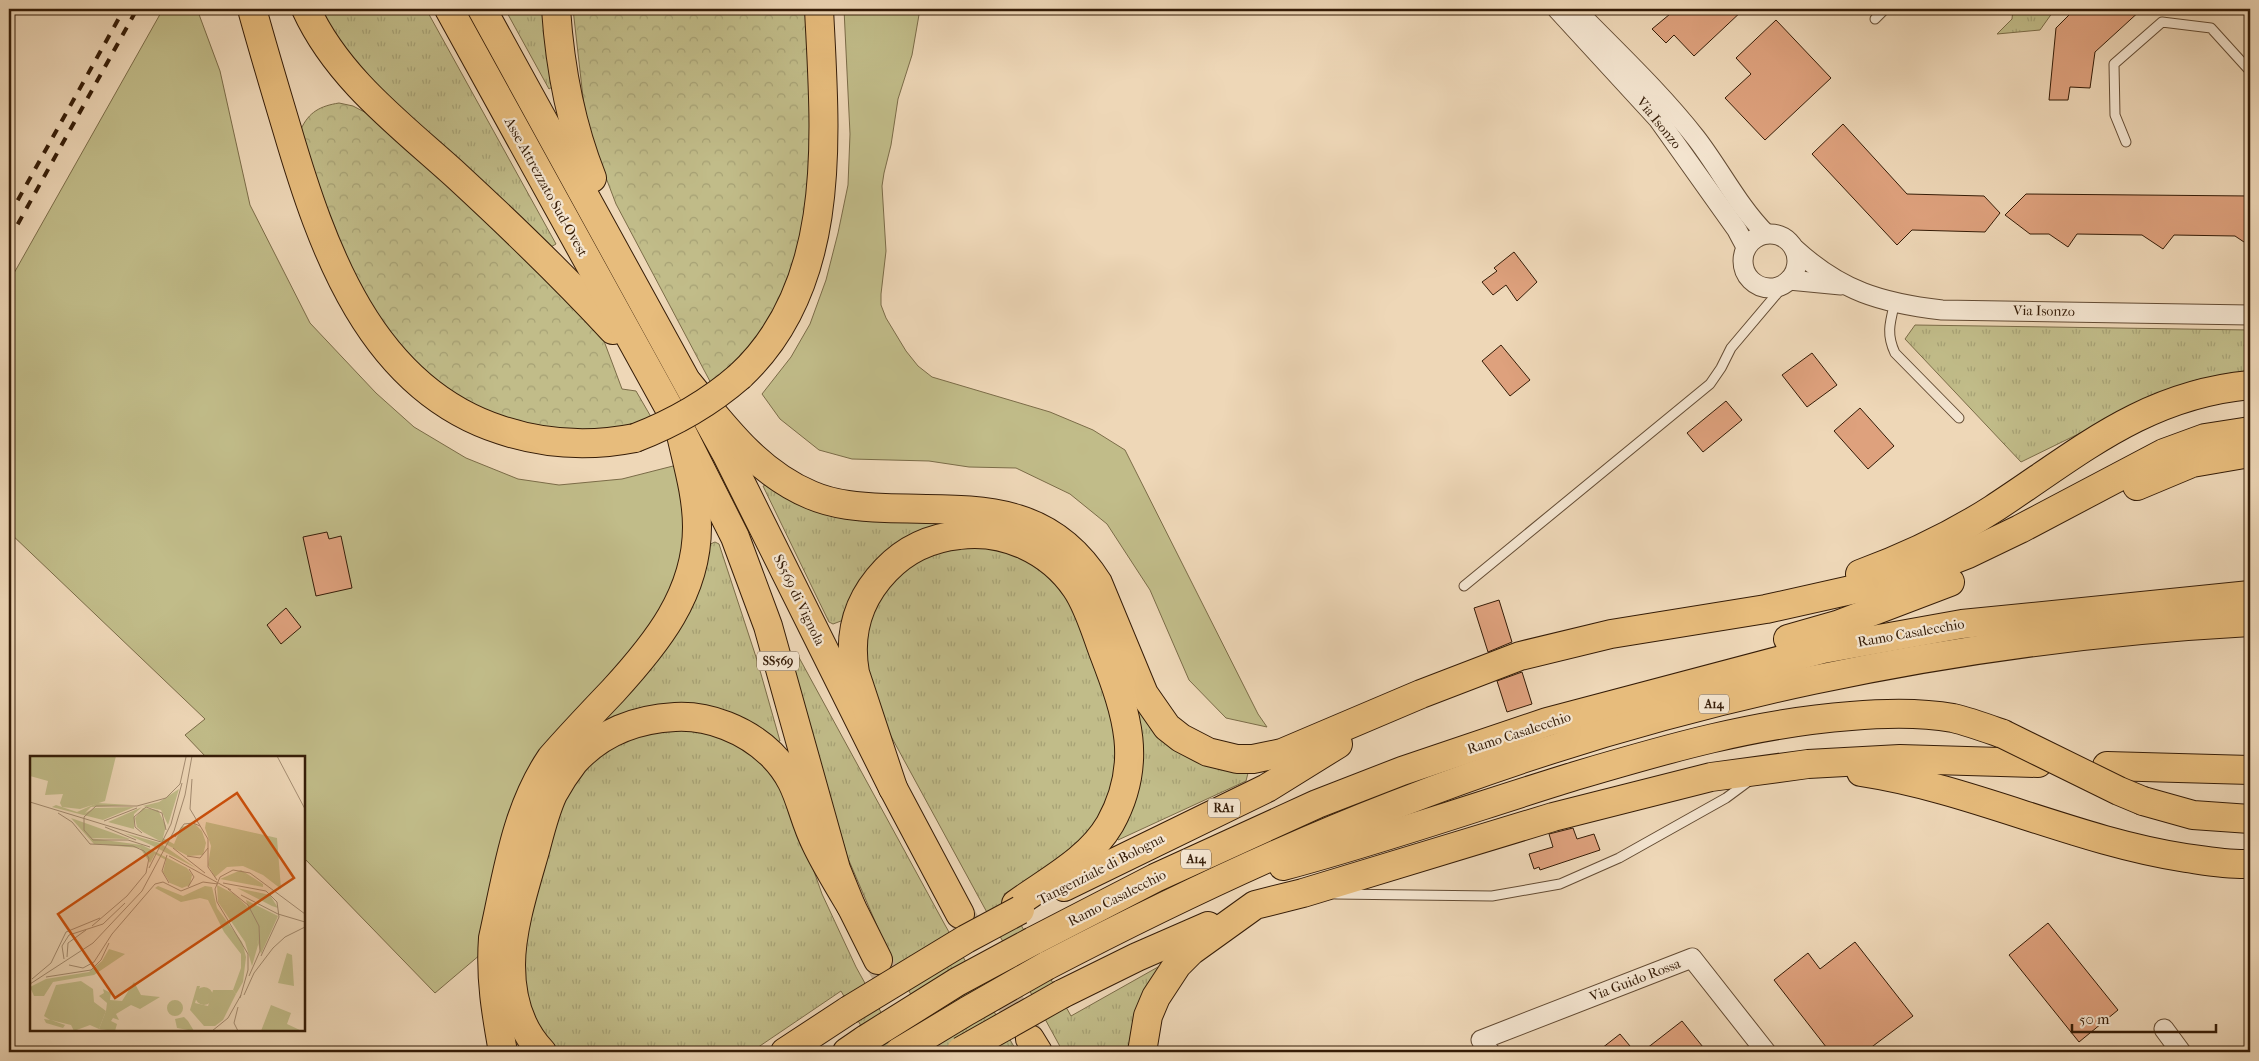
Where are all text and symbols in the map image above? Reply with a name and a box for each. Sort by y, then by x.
street label: Via Isonzo [1632,93,1685,152]
street label: Asse Attrezzato Sud-Ovest [500,114,591,259]
street label: Via Isonzo [2012,302,2075,320]
street label: SS569 di Vignola [770,552,829,649]
street label: Ramo Casalecchio [1856,615,1966,651]
road number: SS569 [757,651,799,670]
road number: A14 [1699,694,1729,714]
street label: Ramo Casalecchio [1465,708,1573,758]
inset map [30,756,305,1031]
road number: RA1 [1208,798,1240,818]
street label: Tangenziale di Bologna [1035,829,1168,908]
road number: A14 [1181,850,1211,869]
street label: Ramo Casalecchio [1065,866,1169,930]
street label: Via Guido Rossa [1586,955,1683,1006]
scale bar [2072,1001,2215,1033]
text: 50 m [2079,1010,2110,1028]

